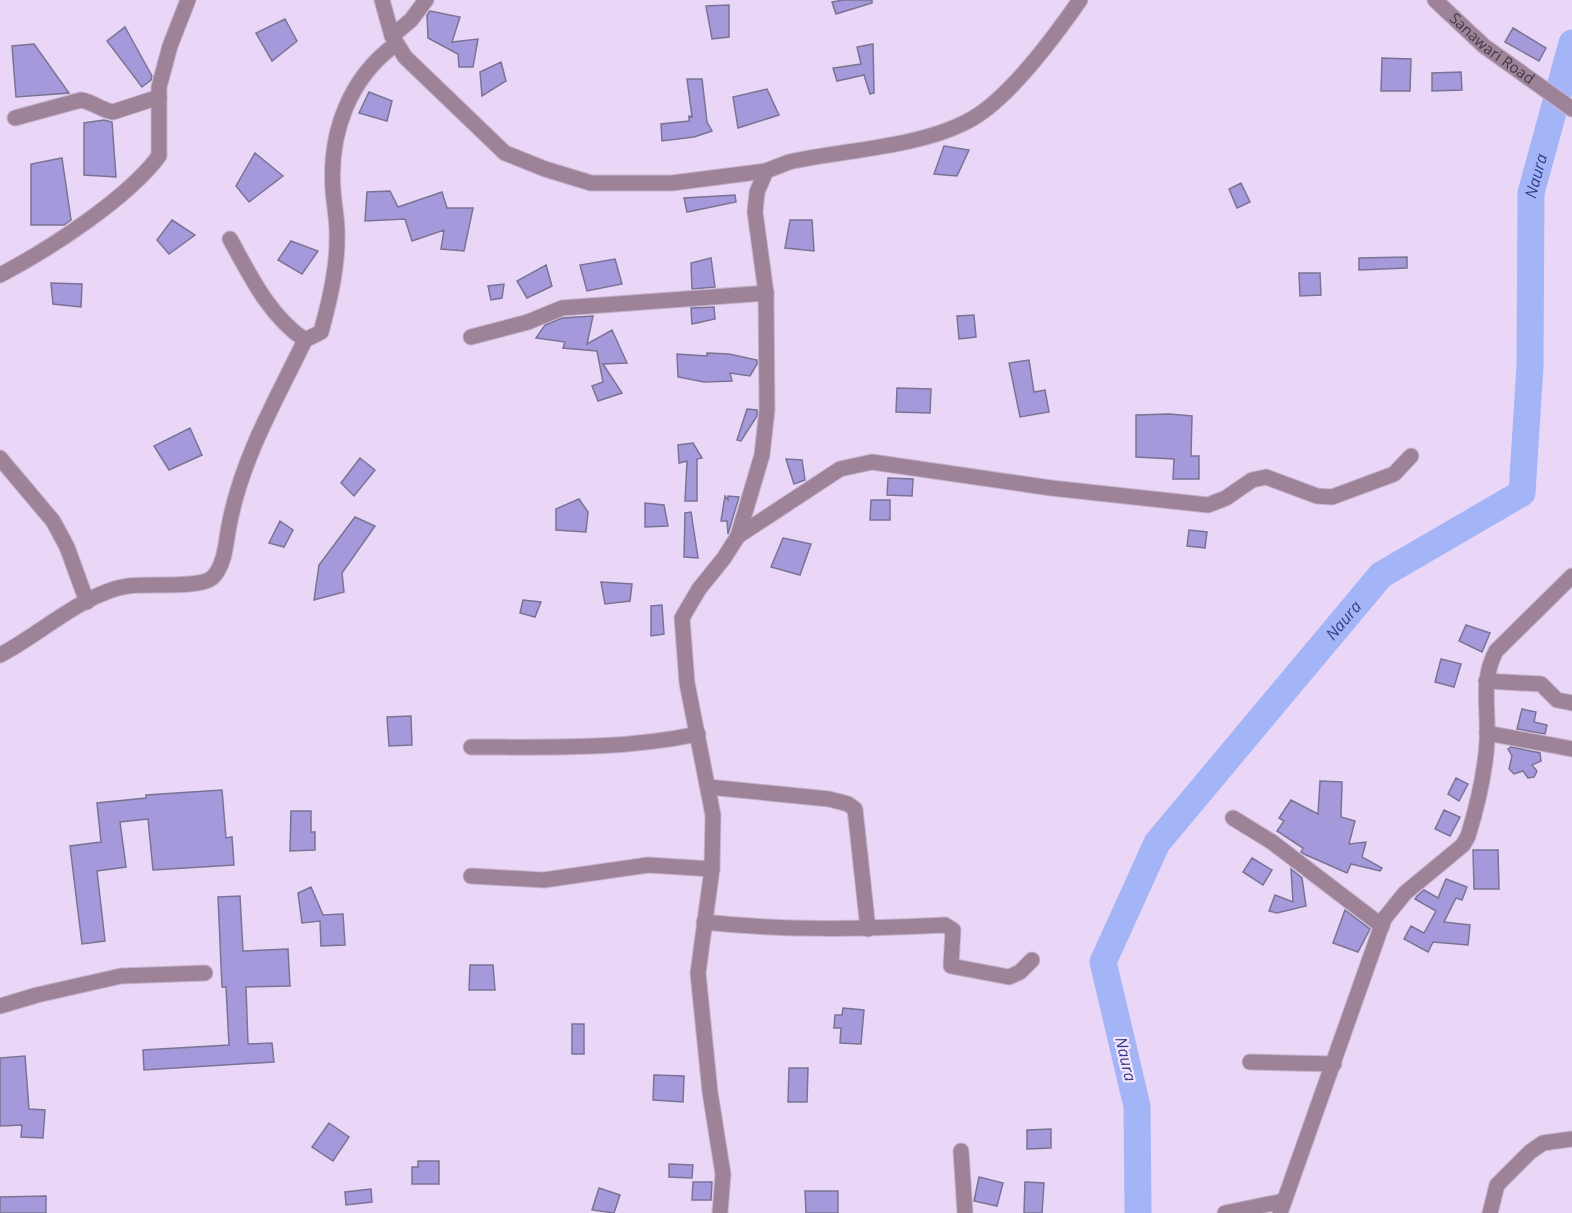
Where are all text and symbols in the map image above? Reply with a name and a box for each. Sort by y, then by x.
street label: Sanawari Road [1446,8,1539,88]
water label: Naura [1519,151,1552,200]
water label: Naura [1320,596,1366,644]
water label: Naura [1110,1035,1142,1083]

